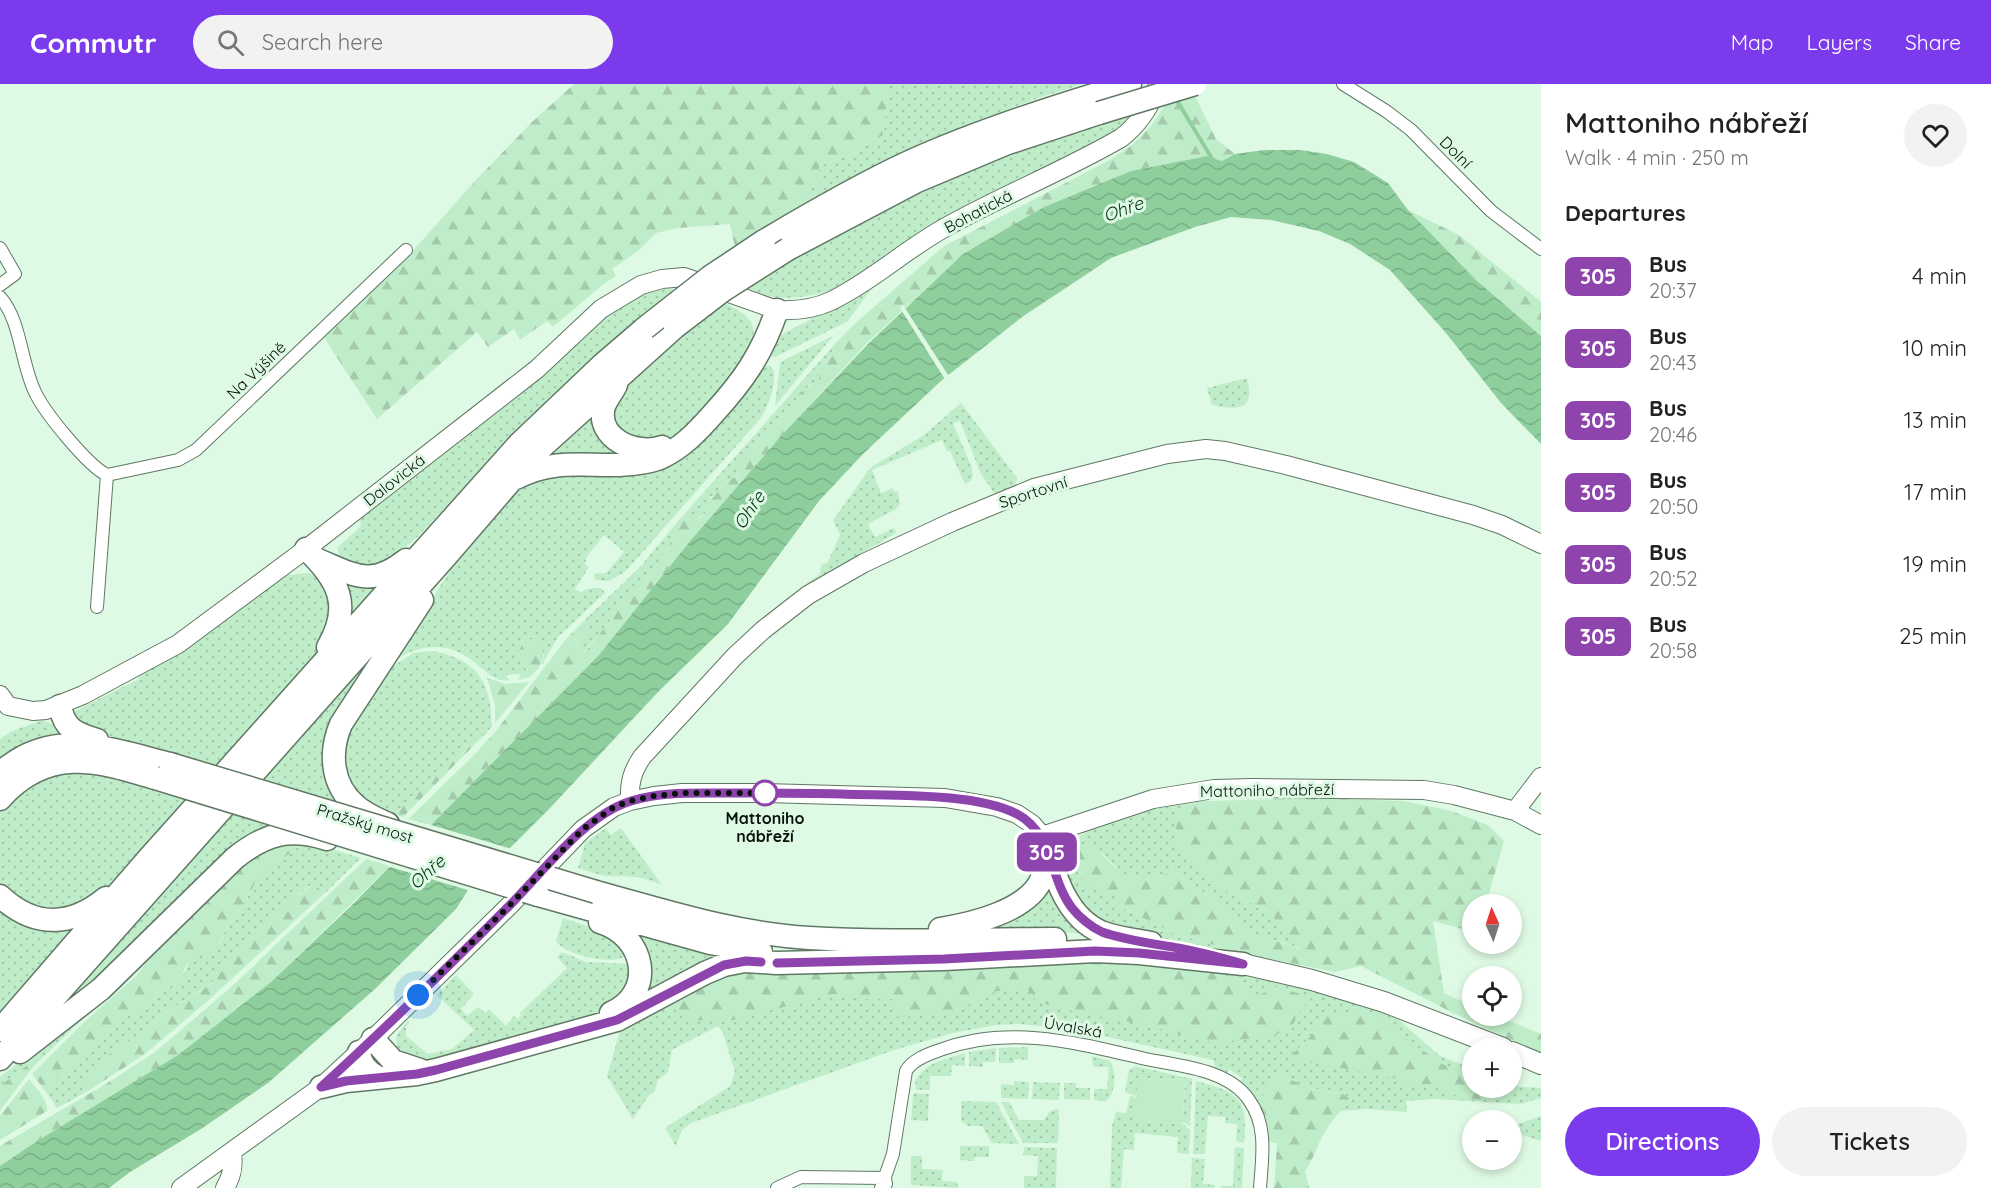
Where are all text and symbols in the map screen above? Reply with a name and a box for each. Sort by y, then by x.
search box [193,15,613,69]
text: Commutr [30,25,157,60]
icon: search [214,26,247,59]
text: Search here [262,28,383,56]
text: Map [1731,29,1774,55]
text: Layers [1807,29,1872,55]
text: Share [1905,29,1961,55]
button: heart [1904,104,1967,167]
text: Mattoniho nábřeží [1565,105,1808,140]
street label: Dolní [1436,132,1477,173]
text: Walk · 4 min · 250 m [1565,145,1749,170]
street label: Bohatická [941,185,1015,237]
water label: Ohře [1100,191,1147,227]
text: Departures [1565,199,1686,227]
text: Bus [1649,250,1687,278]
text: 4 min [1912,262,1967,290]
text: 305 [1580,263,1616,289]
text: 20:37 [1649,278,1696,303]
text: Bus [1649,322,1687,350]
text: 10 min [1902,334,1967,362]
text: 305 [1580,335,1616,361]
street label: Na Výšině [222,337,290,403]
text: 20:43 [1649,350,1697,375]
text: Bus [1649,394,1687,422]
text: 13 min [1904,406,1967,434]
text: 305 [1580,407,1616,433]
text: 20:46 [1649,422,1697,447]
street label: Dalovická [359,450,429,510]
text: Bus [1649,466,1687,494]
street label: Sportovní [996,471,1070,512]
text: 17 min [1904,478,1967,506]
text: 305 [1580,479,1616,505]
water label: Ohře [728,486,770,533]
text: 20:50 [1649,494,1699,519]
text: Bus [1649,538,1687,566]
text: 19 min [1903,550,1967,578]
text: 305 [1580,551,1616,577]
text: 20:52 [1649,566,1698,591]
text: Bus [1649,610,1687,638]
text: 25 min [1899,622,1967,650]
text: 305 [1580,623,1616,649]
text: 20:58 [1649,638,1697,663]
street label: Mattoniho nábřeží [1200,779,1335,801]
marker: Mattoniho nábřeží [752,780,778,806]
street label: Pražský most [314,799,416,847]
place label: Mattoniho nábřeží [726,808,804,846]
line badge: 305 [1012,832,1082,872]
text: 305 [1029,839,1065,865]
water label: Ohře [404,849,451,894]
north arrow [1462,894,1522,954]
map controls [1462,894,1522,1170]
button: locate [1462,966,1522,1026]
your location [403,980,433,1010]
street label: Úvalská [1042,1012,1104,1042]
button: + [1462,1038,1522,1098]
button: Directions [1565,1107,1760,1176]
button: Tickets [1772,1107,1967,1176]
button: − [1462,1110,1522,1170]

